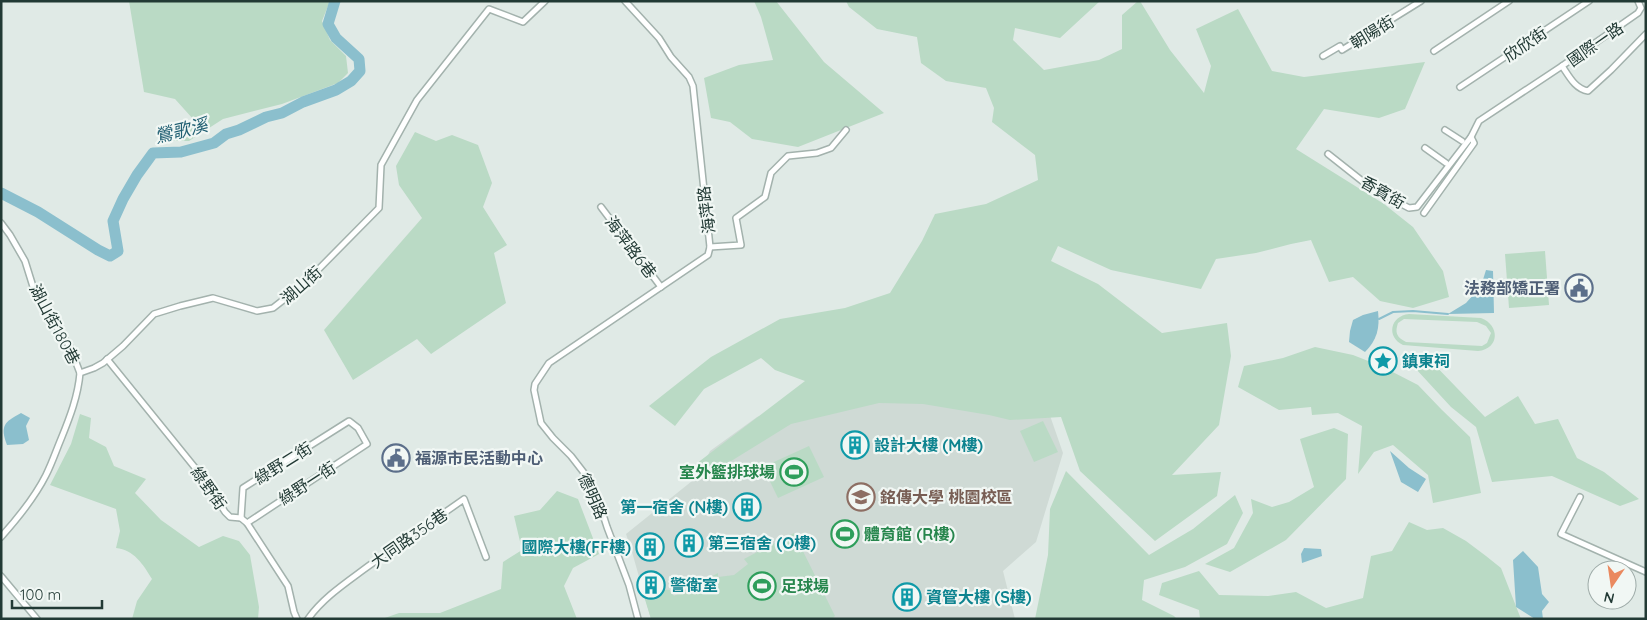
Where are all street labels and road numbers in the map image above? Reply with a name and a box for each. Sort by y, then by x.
street label: 朝陽街 [1346,11,1398,53]
street label: 國際一路 [1563,17,1627,71]
street label: 欣欣街 [1500,22,1550,66]
street label: 香賓街 [1357,171,1409,213]
street label: 海萍路 [693,185,719,235]
street label: 海萍路6巷 [601,212,661,282]
street label: 湖山街 [276,262,326,308]
street label: 湖山街180巷 [25,280,85,368]
street label: 綠野二街 [251,438,315,488]
street label: 綠野一街 [275,457,339,509]
street label: 綠野街 [187,463,231,513]
street label: 德明路 [574,470,612,522]
street label: 大同路356巷 [367,504,451,572]

